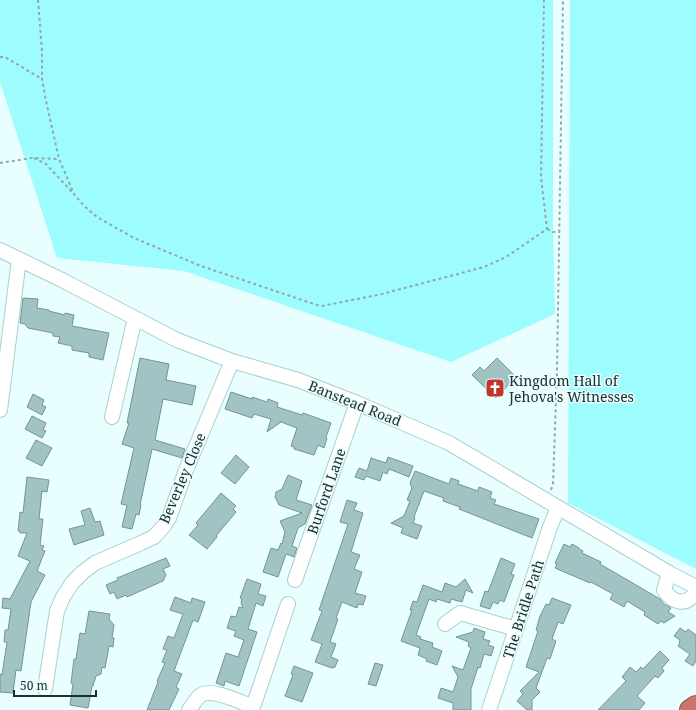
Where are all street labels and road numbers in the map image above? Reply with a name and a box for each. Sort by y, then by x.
street label: Banstead Road [306,376,405,430]
street label: Beverley Close [154,430,210,526]
street label: Burford Lane [302,445,350,537]
street label: The Bridle Path [498,557,548,661]

